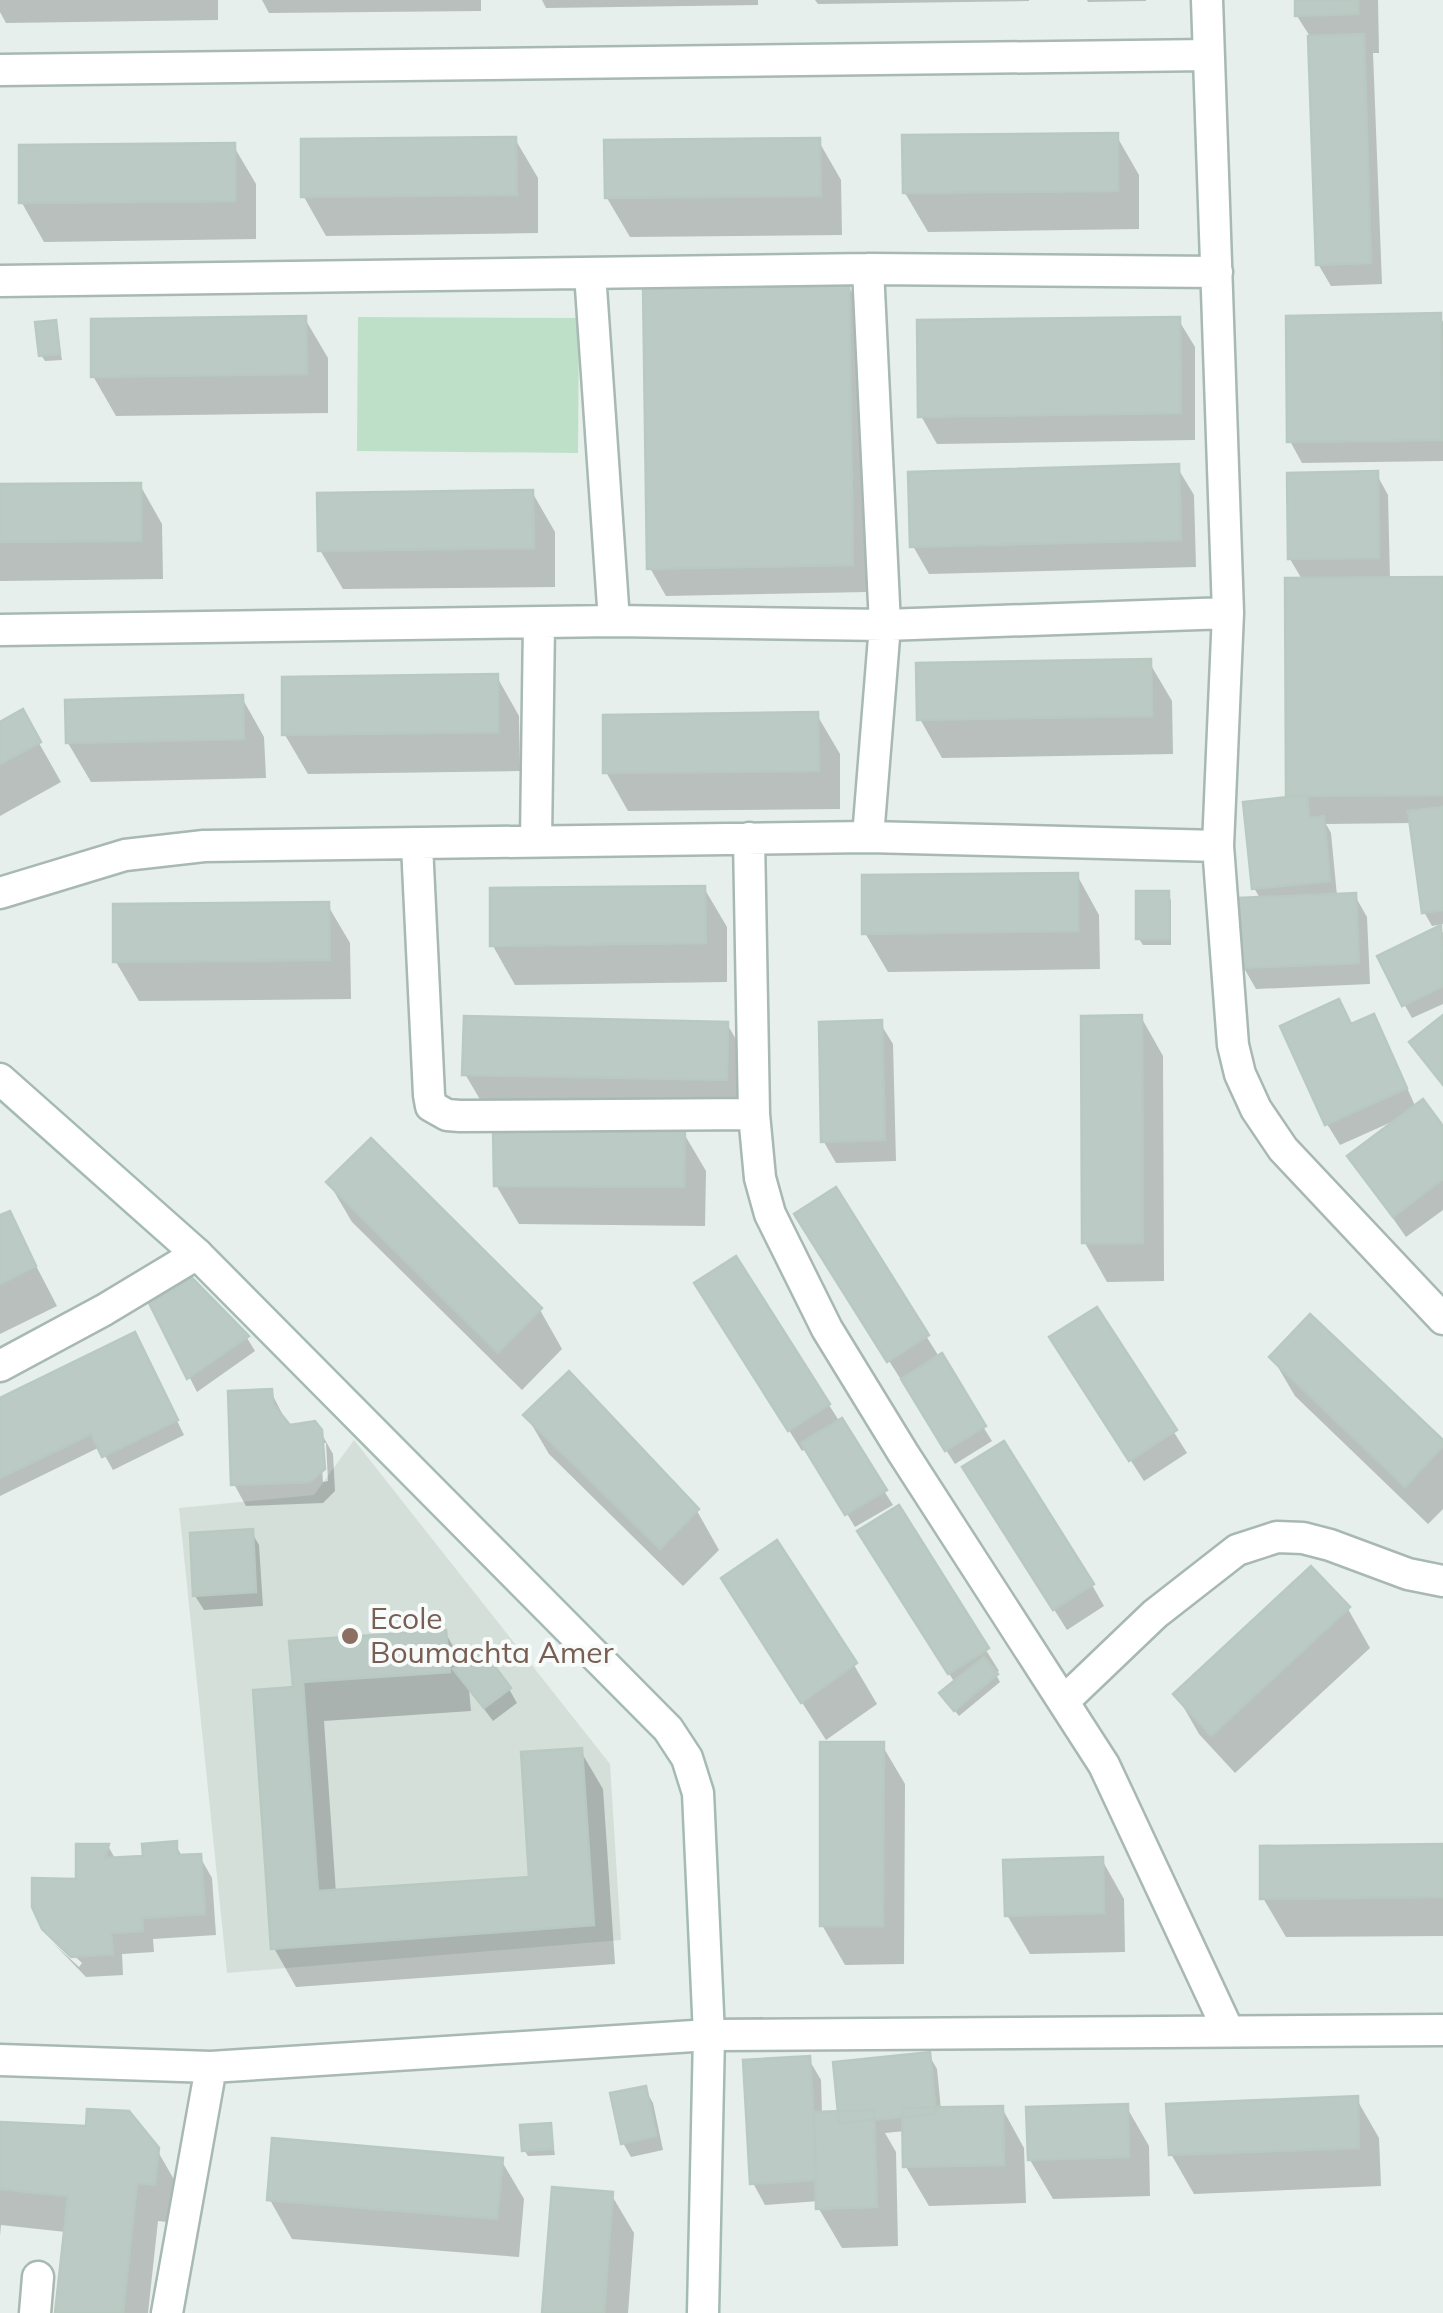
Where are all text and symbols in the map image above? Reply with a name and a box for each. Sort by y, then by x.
place label: Ecole Boumachta Amer [370,1599,614,1671]
marker: Ecole Boumachta Amer [339,1625,361,1647]

